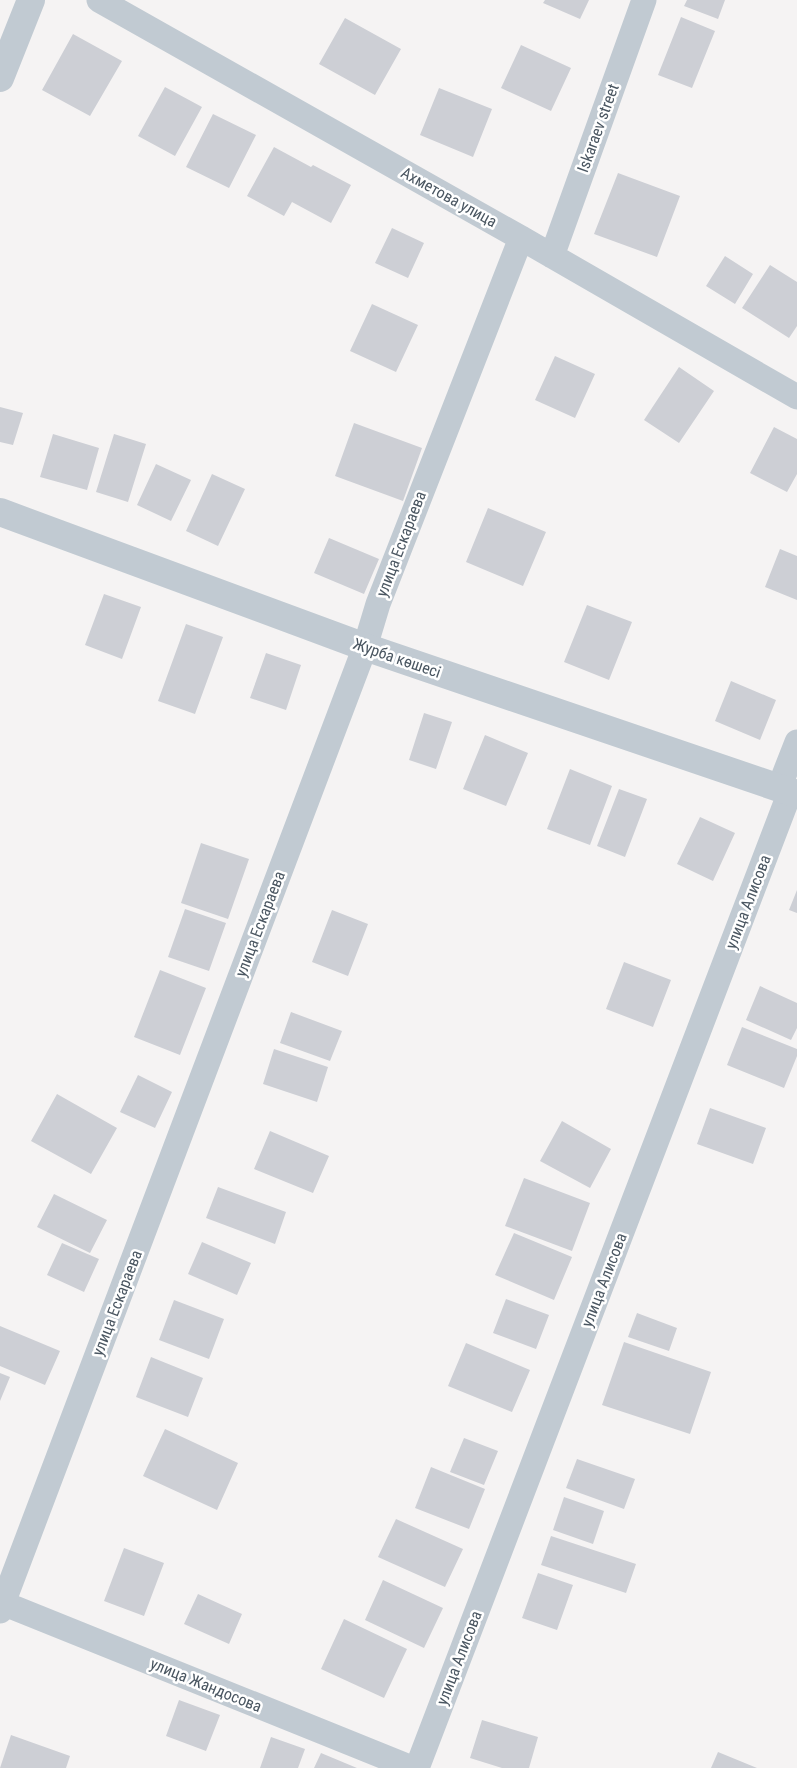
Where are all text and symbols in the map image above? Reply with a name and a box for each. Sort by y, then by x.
street label: Iskaraev street [573,81,623,175]
street label: Ахметова улица [398,163,500,231]
street label: улица Ескараева [372,488,430,600]
street label: Журба көшесі [351,634,443,682]
street label: улица Алисова [721,852,775,952]
street label: улица Ескараева [231,868,289,980]
street label: улица Алисова [577,1230,631,1330]
street label: улица Ескараева [88,1247,146,1359]
street label: улица Алисова [432,1608,486,1708]
street label: улица Жандосова [147,1654,265,1716]

